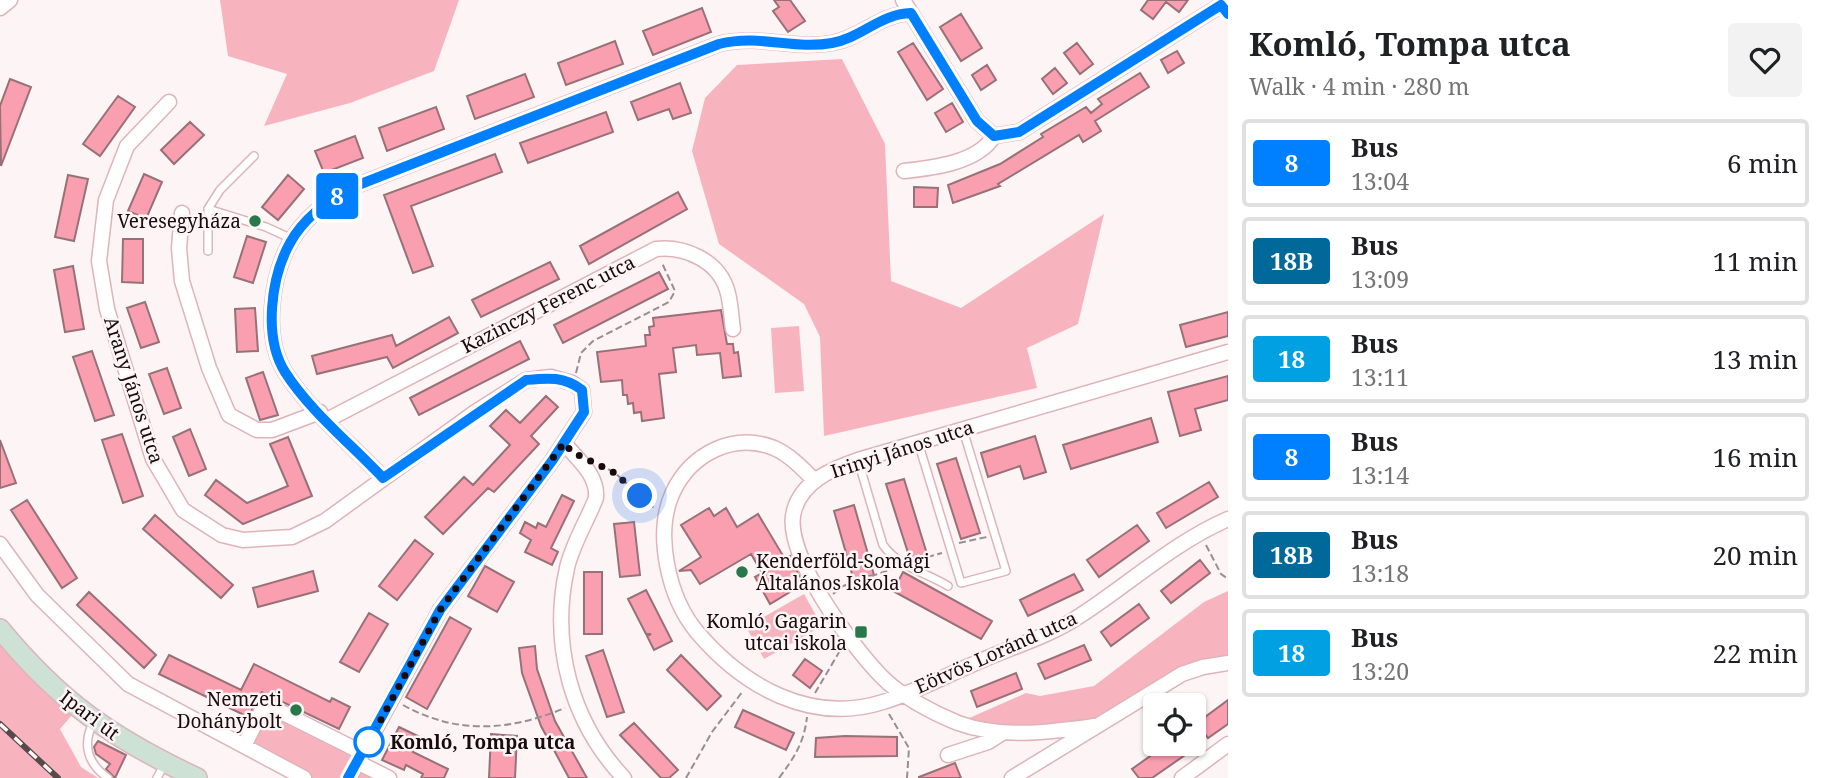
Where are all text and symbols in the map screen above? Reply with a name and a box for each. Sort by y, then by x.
text: Komló, Tompa utca [1249,21,1571,66]
button: heart [1728,23,1802,97]
text: Walk · 4 min · 280 m [1249,70,1469,102]
text: Bus [1351,129,1398,165]
text: 6 min [1727,145,1798,181]
text: 8 [1285,146,1298,179]
text: 13:04 [1351,165,1409,197]
line badge: 8 [314,173,360,219]
text: 8 [330,179,344,212]
place label: Veresegyháza [117,208,241,234]
marker: Veresegyháza [247,213,263,229]
text: Bus [1351,227,1398,263]
text: 11 min [1713,243,1798,279]
text: 18B [1270,244,1313,277]
street label: Kazinczy Ferenc utca [457,249,639,359]
text: 13:09 [1351,263,1409,295]
street label: Arany János utca [98,313,170,467]
text: Bus [1351,325,1398,361]
text: 13 min [1713,341,1798,377]
text: 18 [1278,342,1305,375]
text: 13:11 [1351,361,1409,393]
street label: Irinyi János utca [827,414,977,484]
text: Bus [1351,423,1398,459]
text: 16 min [1713,439,1798,475]
text: 8 [1285,440,1298,473]
text: 13:14 [1351,459,1409,491]
your location [622,478,657,513]
text: Bus [1351,521,1398,557]
text: 20 min [1713,537,1798,573]
text: 18B [1270,538,1313,571]
place label: Kenderföld-Somági Általános Iskola [756,548,930,596]
text: 13:18 [1351,557,1409,589]
marker: Kenderföld-Somági Általános Iskola [734,564,750,580]
street label: Eötvös Loránd utca [911,605,1081,699]
place label: Komló, Gagarin utcai iskola [706,608,847,656]
text: Bus [1351,619,1398,655]
marker: Komló, Gagarin utcai iskola [853,624,869,640]
text: 22 min [1713,635,1798,671]
text: 18 [1278,636,1305,669]
text: 13:20 [1351,655,1409,687]
street label: Ipari út [55,684,125,746]
place label: Nemzeti Dohánybolt [177,686,282,734]
map controls [1143,693,1206,756]
button: locate [1143,693,1206,756]
marker: Nemzeti Dohánybolt [288,702,304,718]
marker: Komló, Tompa utca [354,727,384,757]
place label: Komló, Tompa utca [390,729,575,755]

